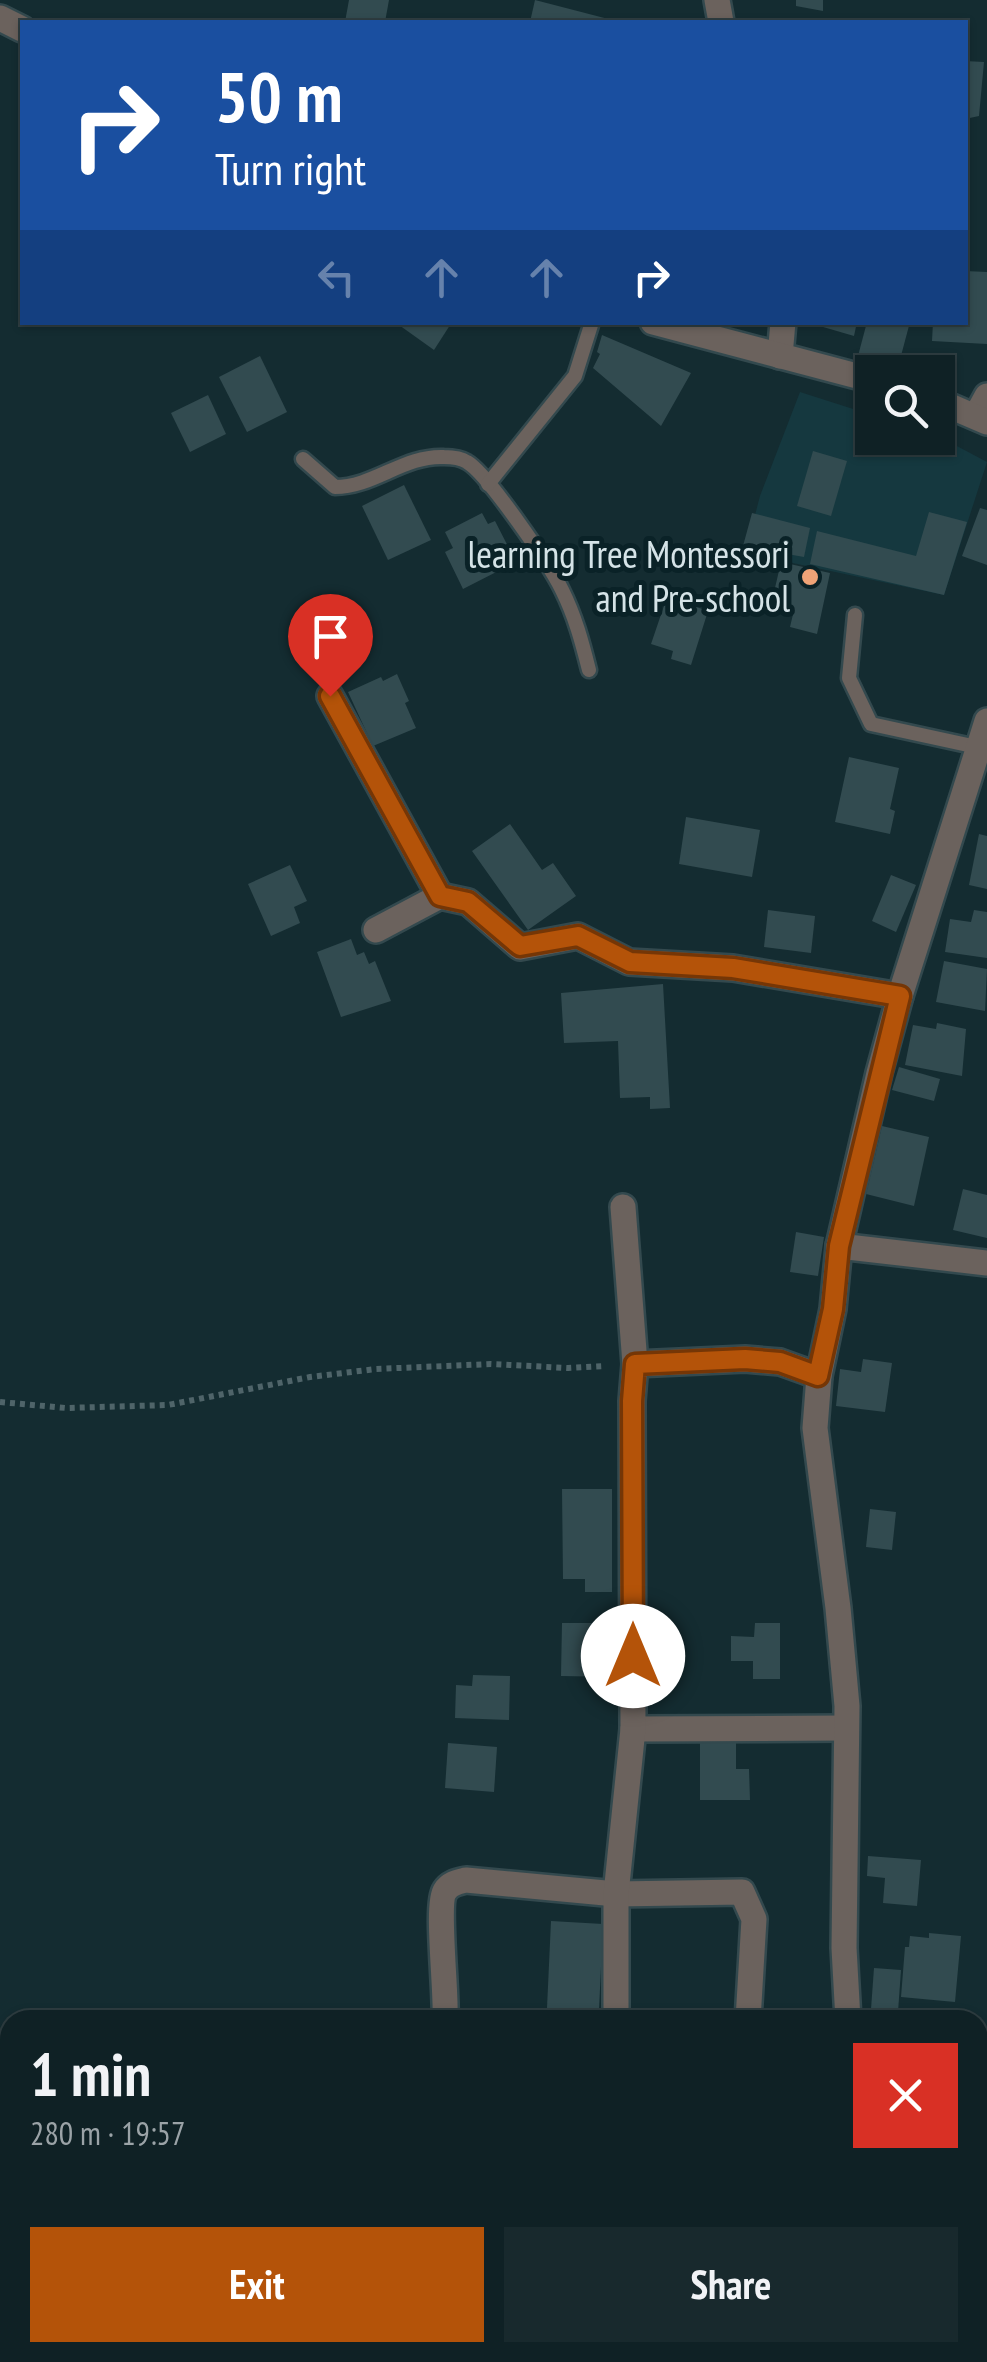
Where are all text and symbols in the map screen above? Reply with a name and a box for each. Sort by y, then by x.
text: 50 m [215,51,343,141]
icon: right [50,60,180,190]
text: Turn right [215,139,366,197]
icon: left [309,250,364,305]
icon: ahead [414,250,469,305]
icon: ahead [519,250,574,305]
icon: right [624,250,679,305]
map controls [855,355,955,455]
button: search [855,355,955,455]
place label: learning Tree Montessori and Pre-school [468,529,790,622]
marker: learning Tree Montessori and Pre-school [799,566,821,588]
pin [288,594,373,697]
icon: arrive [303,609,358,664]
position arrow [581,1604,685,1708]
text: 1 min [30,2035,151,2113]
button: close [853,2043,958,2148]
text: 280 m · 19:57 [30,2112,185,2154]
button: Exit [30,2227,484,2342]
button: Share [504,2227,958,2342]

